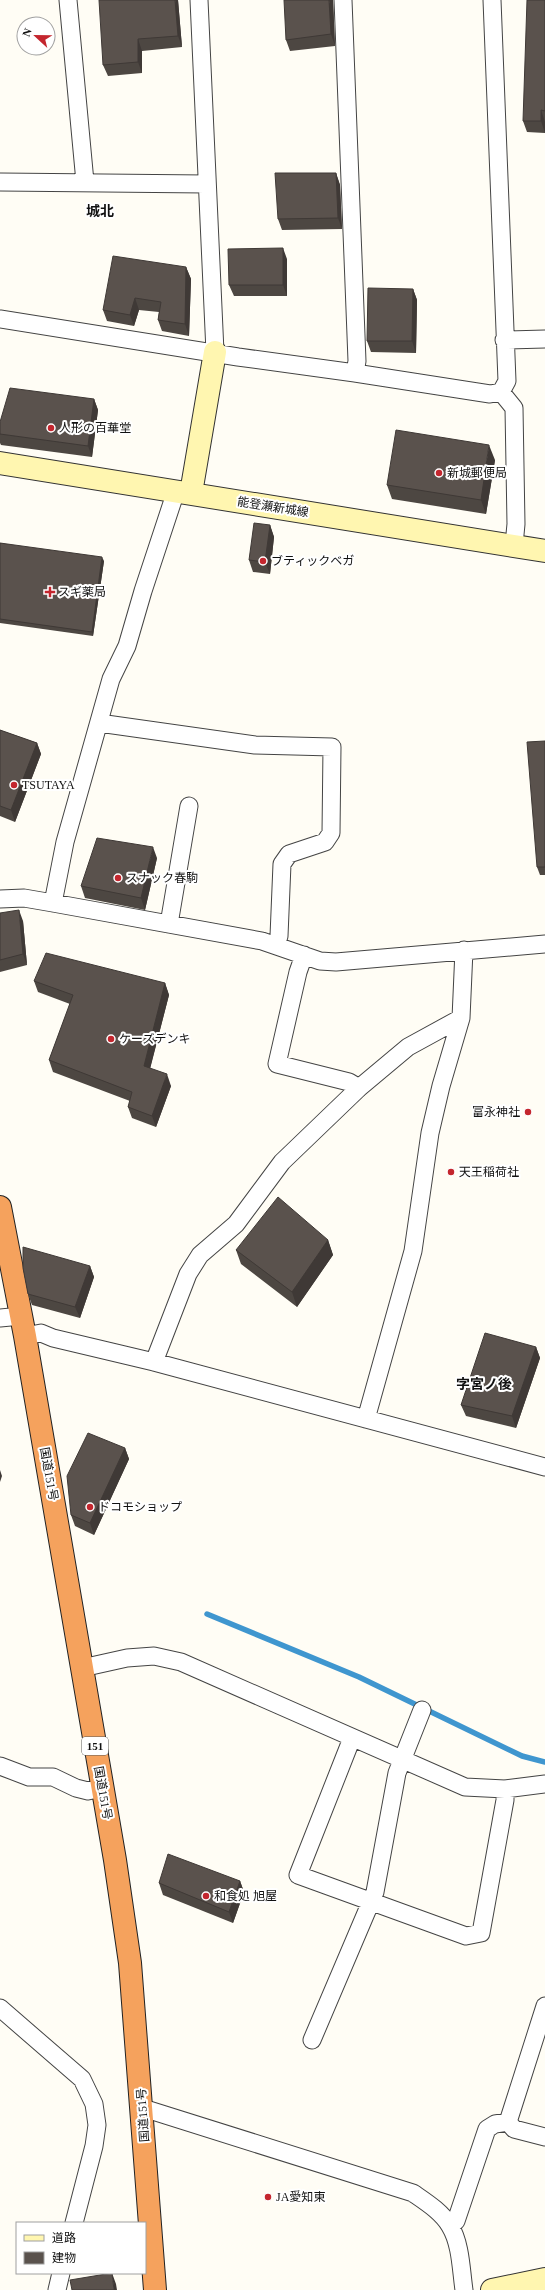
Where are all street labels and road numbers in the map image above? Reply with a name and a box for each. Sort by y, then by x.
street label: 能登瀬新城線 [236,494,310,520]
street label: 国道151号 [37,1446,61,1502]
road number: 151 [82,1737,108,1755]
street label: 国道151号 [91,1765,115,1821]
street label: 国道151号 [134,2088,152,2142]

